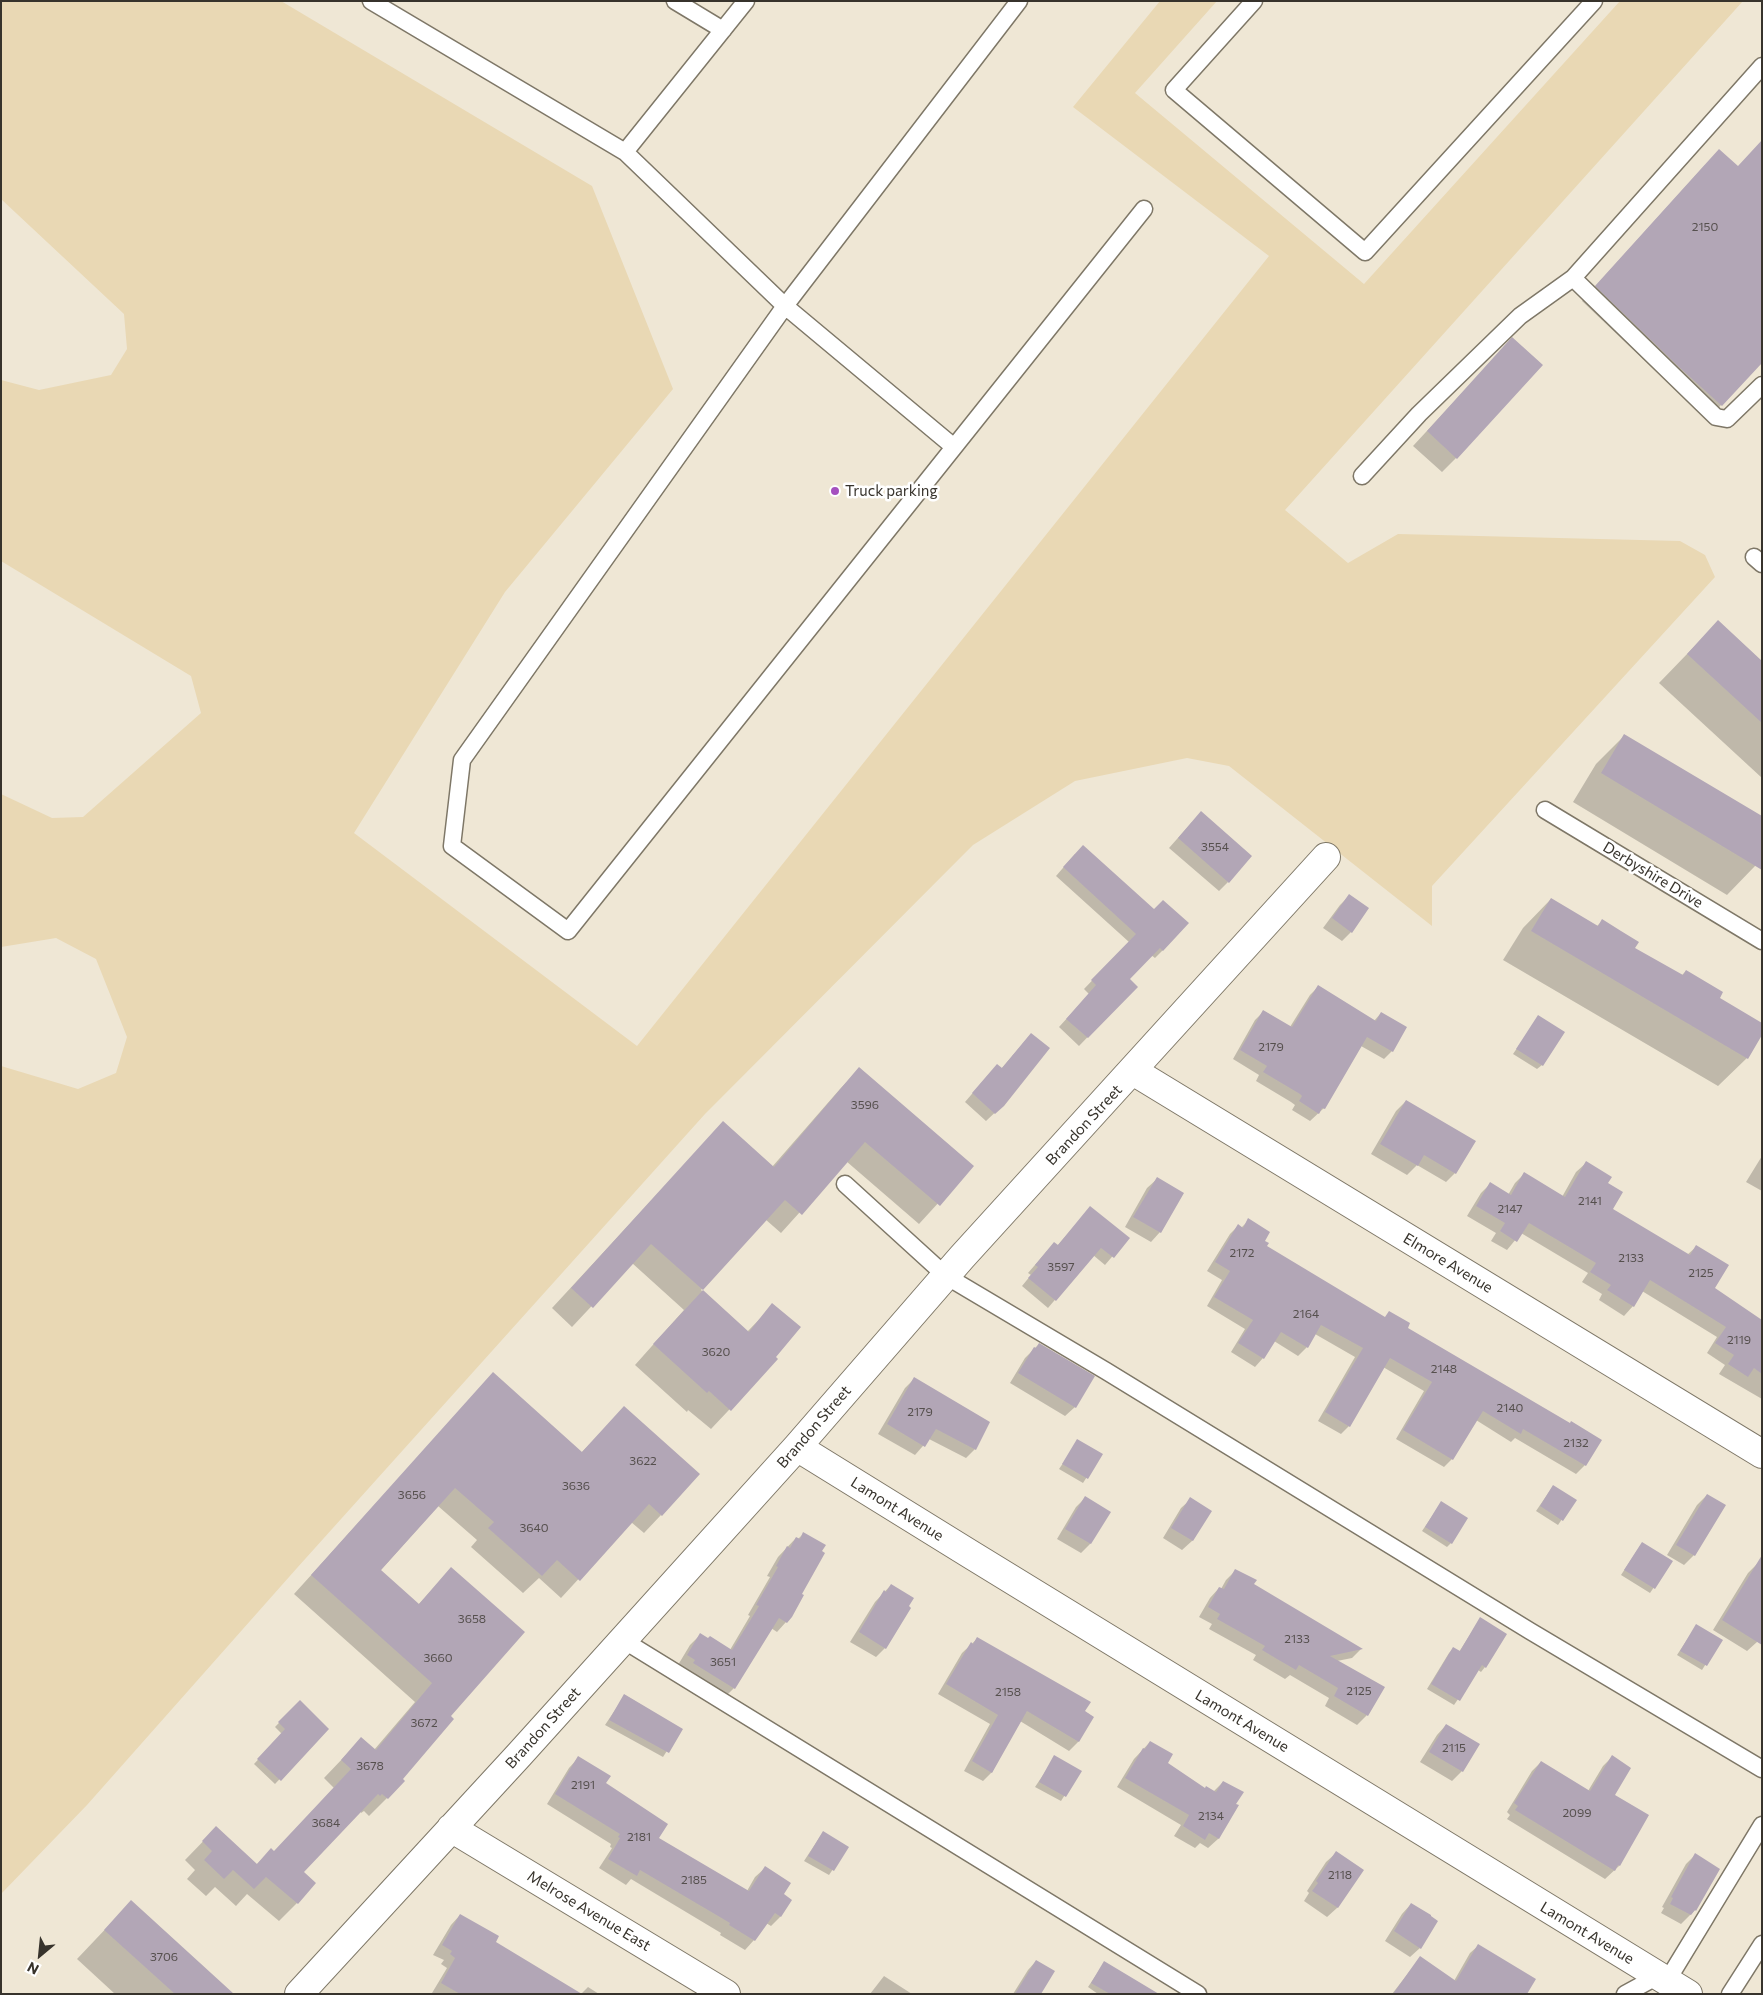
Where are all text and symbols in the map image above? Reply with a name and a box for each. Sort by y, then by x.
house number: 2150 [1692,220,1718,234]
place label: Truck parking [845,482,938,500]
marker: Truck parking [829,485,841,497]
street label: Derbyshire Drive [1600,838,1706,912]
house number: 3554 [1201,840,1229,854]
house number: 2179 [1258,1040,1284,1054]
street label: Brandon Street [1042,1081,1126,1169]
house number: 3596 [851,1098,879,1112]
house number: 2141 [1578,1194,1602,1208]
house number: 2147 [1497,1202,1523,1216]
street label: Elmore Avenue [1400,1229,1496,1297]
house number: 2172 [1230,1246,1254,1260]
house number: 2133 [1618,1251,1644,1265]
house number: 3597 [1047,1260,1075,1274]
house number: 2125 [1688,1266,1714,1280]
house number: 2164 [1293,1307,1319,1321]
house number: 2119 [1727,1333,1751,1347]
house number: 3620 [702,1345,730,1359]
house number: 2148 [1431,1362,1457,1376]
street label: Brandon Street [773,1382,855,1472]
house number: 2140 [1497,1401,1523,1415]
house number: 2179 [907,1405,933,1419]
house number: 2132 [1563,1436,1589,1450]
house number: 3622 [629,1454,657,1468]
street label: Lamont Avenue [847,1473,947,1545]
house number: 3636 [562,1479,590,1493]
house number: 3656 [398,1488,426,1502]
house number: 3640 [519,1521,549,1535]
house number: 3658 [458,1612,486,1626]
house number: 2133 [1284,1632,1310,1646]
house number: 3660 [423,1651,453,1665]
house number: 3651 [710,1655,736,1669]
street label: Brandon Street [502,1684,584,1772]
house number: 2125 [1346,1684,1372,1698]
house number: 2158 [995,1685,1021,1699]
street label: Lamont Avenue [1192,1686,1292,1756]
house number: 3672 [410,1716,438,1730]
house number: 2115 [1442,1741,1466,1755]
house number: 3678 [356,1759,384,1773]
house number: 2191 [571,1778,595,1792]
house number: 2099 [1562,1806,1592,1820]
house number: 2134 [1198,1809,1224,1823]
house number: 3684 [312,1816,340,1830]
house number: 2181 [627,1830,651,1844]
street label: Melrose Avenue East [524,1867,654,1955]
house number: 2118 [1328,1868,1352,1882]
house number: 2185 [681,1873,707,1887]
street label: Lamont Avenue [1537,1898,1637,1968]
north arrow [15,1930,65,1980]
house number: 3706 [150,1950,178,1964]
text: N [24,1959,41,1979]

